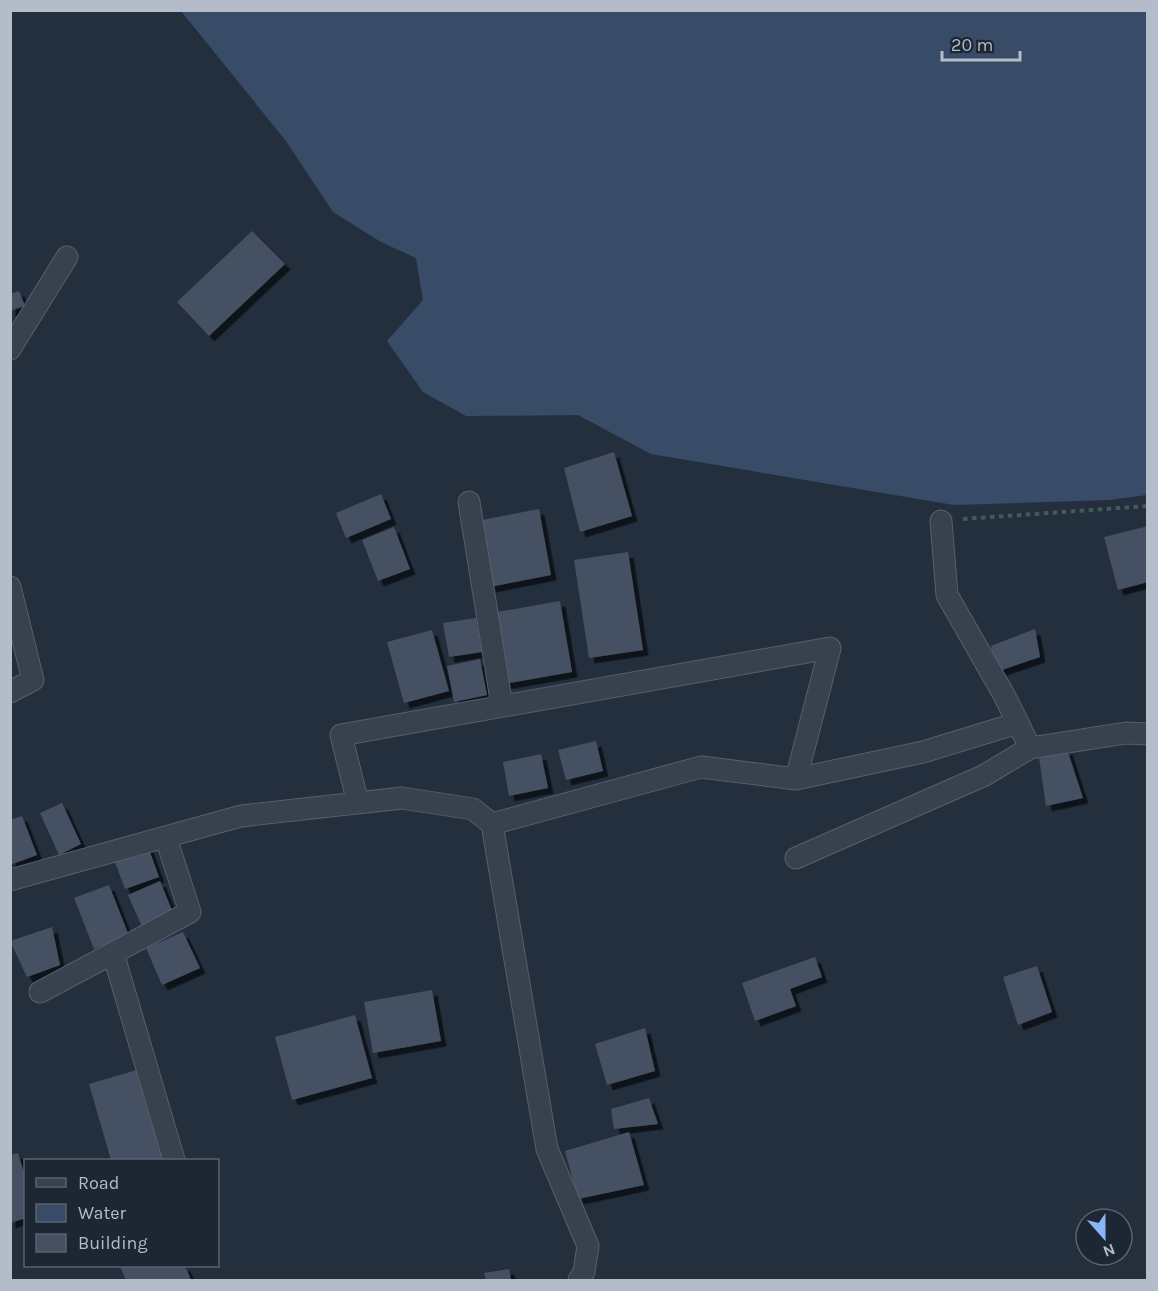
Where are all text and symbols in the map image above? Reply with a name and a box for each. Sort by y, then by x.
scale bar [942,24,1020,62]
text: 20 m [951,34,993,56]
legend [24,1159,219,1267]
text: Road [78,1172,119,1194]
text: Water [78,1202,126,1224]
north arrow [1074,1207,1134,1267]
text: Building [78,1232,148,1254]
text: N [1100,1240,1118,1261]

